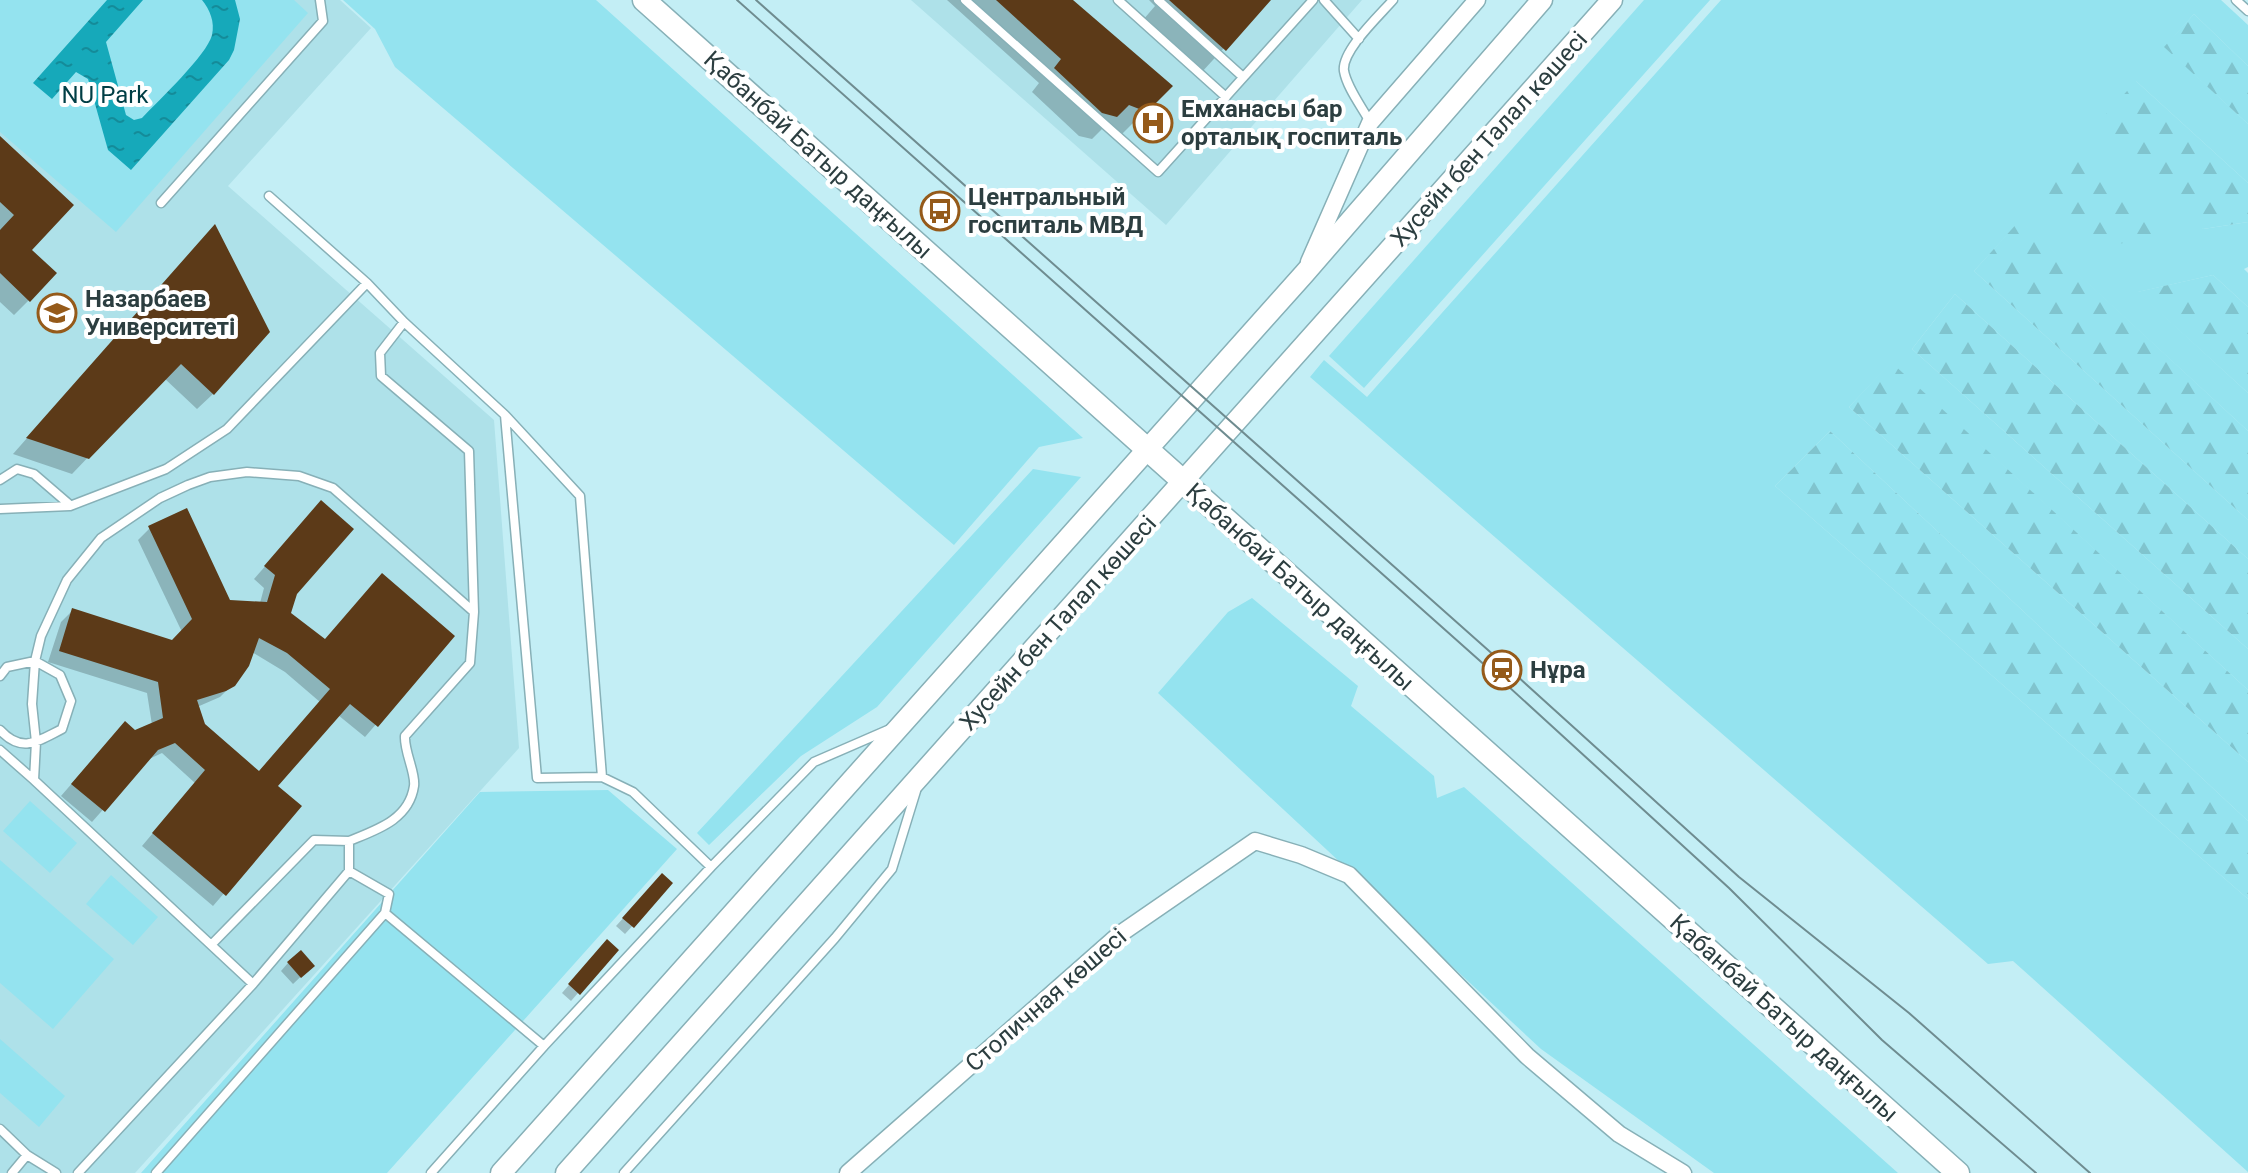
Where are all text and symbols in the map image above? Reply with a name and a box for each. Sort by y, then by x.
street label: Хусейн бен Талал көшесі [1385,26,1593,252]
street label: Қабанбай Батыр даңғылы [698,45,938,265]
park label: NU Park [62,81,149,109]
place label: Емханасы бар орталық госпиталь [1181,95,1402,151]
hospital icon: Емханасы бар орталық госпиталь [1132,102,1174,144]
place label: Центральный госпиталь МВД [968,183,1143,239]
bus stop icon: Центральный госпиталь МВД [919,190,961,232]
place label: Назарбаев Университеті [85,285,235,341]
school or university icon: Назарбаев Университеті [36,292,78,334]
street label: Қабанбай Батыр даңғылы [1180,477,1420,697]
street label: Хусейн бен Талал көшесі [954,510,1162,736]
station icon: Нұра [1481,649,1523,691]
place label: Нұра [1530,656,1586,684]
street label: Қабанбай Батыр даңғылы [1664,908,1904,1128]
street label: Столичная көшесі [960,923,1132,1077]

